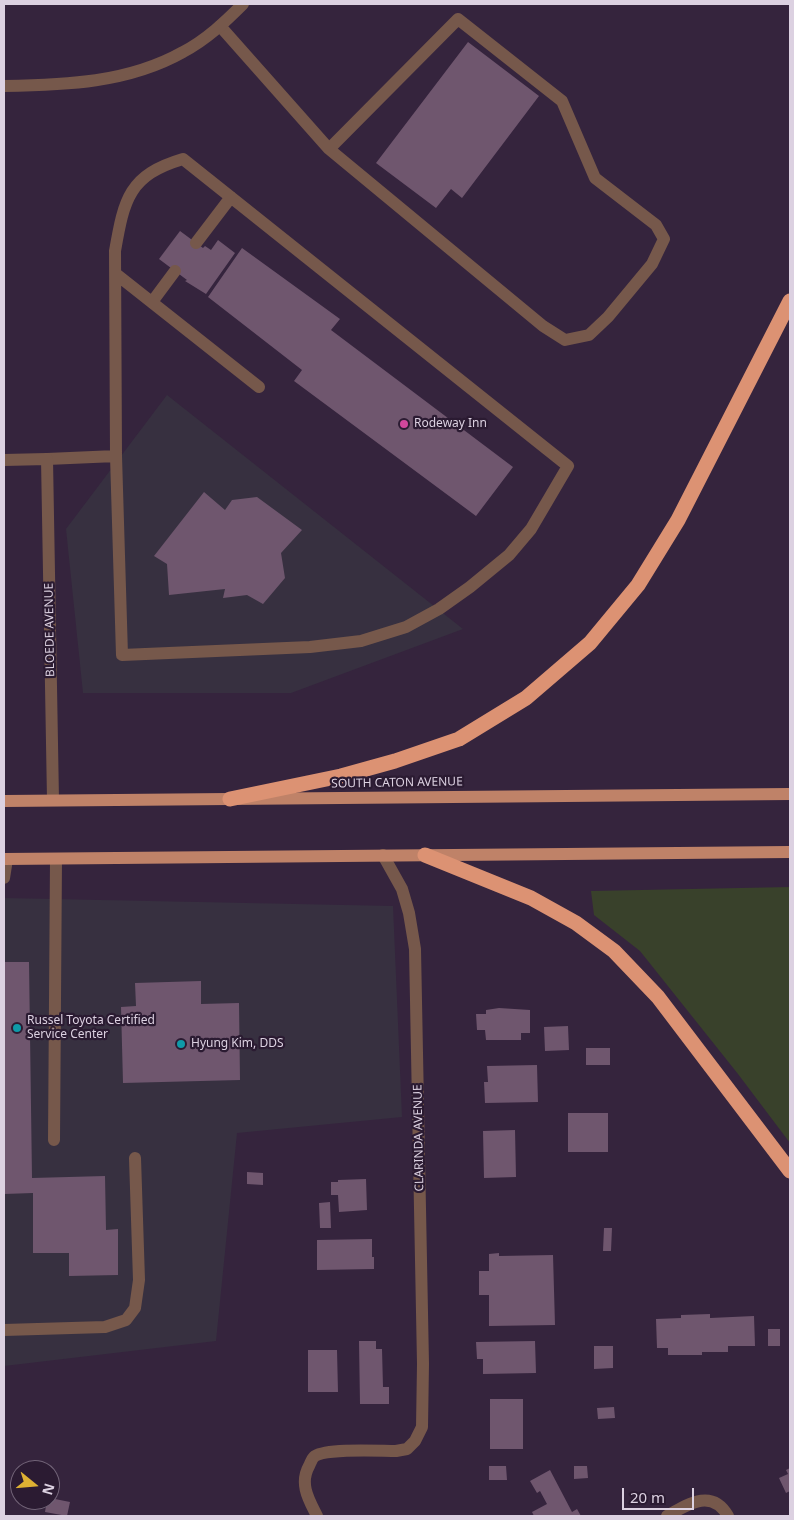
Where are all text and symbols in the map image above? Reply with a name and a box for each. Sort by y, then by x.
place label: Rodeway Inn [414,417,487,431]
marker: Rodeway Inn [398,418,410,430]
street label: BLOEDE AVENUE [42,583,58,677]
street label: SOUTH CATON AVENUE [331,775,463,791]
place label: Russel Toyota Certified Service Center [27,1014,155,1042]
marker: Russel Toyota Certified Service Center [11,1022,23,1034]
place label: Hyung Kim, DDS [191,1037,284,1051]
marker: Hyung Kim, DDS [175,1038,187,1050]
street label: CLARINDA AVENUE [411,1084,427,1192]
north arrow [10,1460,60,1510]
scale bar [624,1478,696,1510]
text: N [38,1481,60,1497]
text: 20 m [630,1487,665,1507]

